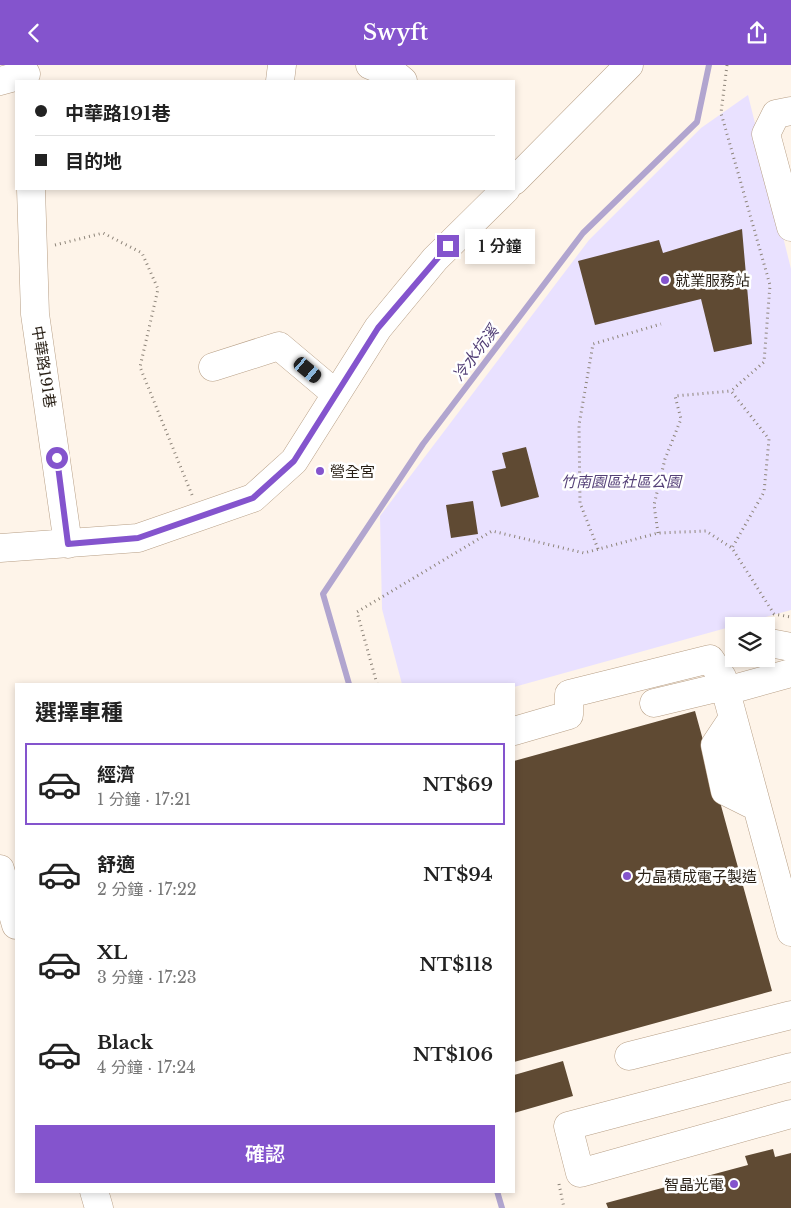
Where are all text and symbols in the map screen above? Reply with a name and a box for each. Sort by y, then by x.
icon: back [20,19,48,47]
text: Swyft [363,19,428,46]
icon: share [743,19,771,47]
text: 中華路191巷 [65,102,170,125]
text: 目的地 [65,150,122,173]
callout: 1 分鐘 [466,229,536,263]
route end [437,235,459,257]
text: 1 分鐘 [478,236,522,256]
place label: 就業服務站 [675,271,750,290]
marker: 就業服務站 [659,274,671,286]
water label: 冷水坑溪 [448,320,503,385]
street label: 中華路191巷 [28,325,60,409]
car [291,355,324,385]
route start [46,447,68,469]
place label: 營全宮 [330,462,375,481]
marker: 營全宮 [314,465,326,477]
park label: 竹南園區社區公園 [561,472,683,491]
map controls [725,617,775,667]
button: layers [725,617,775,667]
text: 選擇車種 [35,699,123,726]
icon: car [37,762,82,807]
text: 經濟 [97,763,135,786]
text: NT$69 [422,773,493,796]
text: 1 分鐘 · 17:21 [97,789,191,809]
icon: car [37,852,82,897]
text: 舒適 [97,853,135,876]
text: NT$94 [423,863,493,886]
place label: 力晶積成電子製造 [637,867,757,886]
marker: 力晶積成電子製造 [621,870,633,882]
text: 2 分鐘 · 17:22 [97,879,197,899]
text: XL [97,941,127,964]
icon: car [37,942,82,987]
text: NT$118 [419,953,493,976]
text: 3 分鐘 · 17:23 [97,967,197,987]
text: Black [97,1031,153,1054]
icon: car [37,1032,82,1077]
text: NT$106 [413,1043,493,1066]
text: 4 分鐘 · 17:24 [97,1057,196,1077]
button: 確認 [35,1125,495,1183]
place label: 智晶光電 [664,1175,724,1194]
marker: 智晶光電 [728,1178,740,1190]

